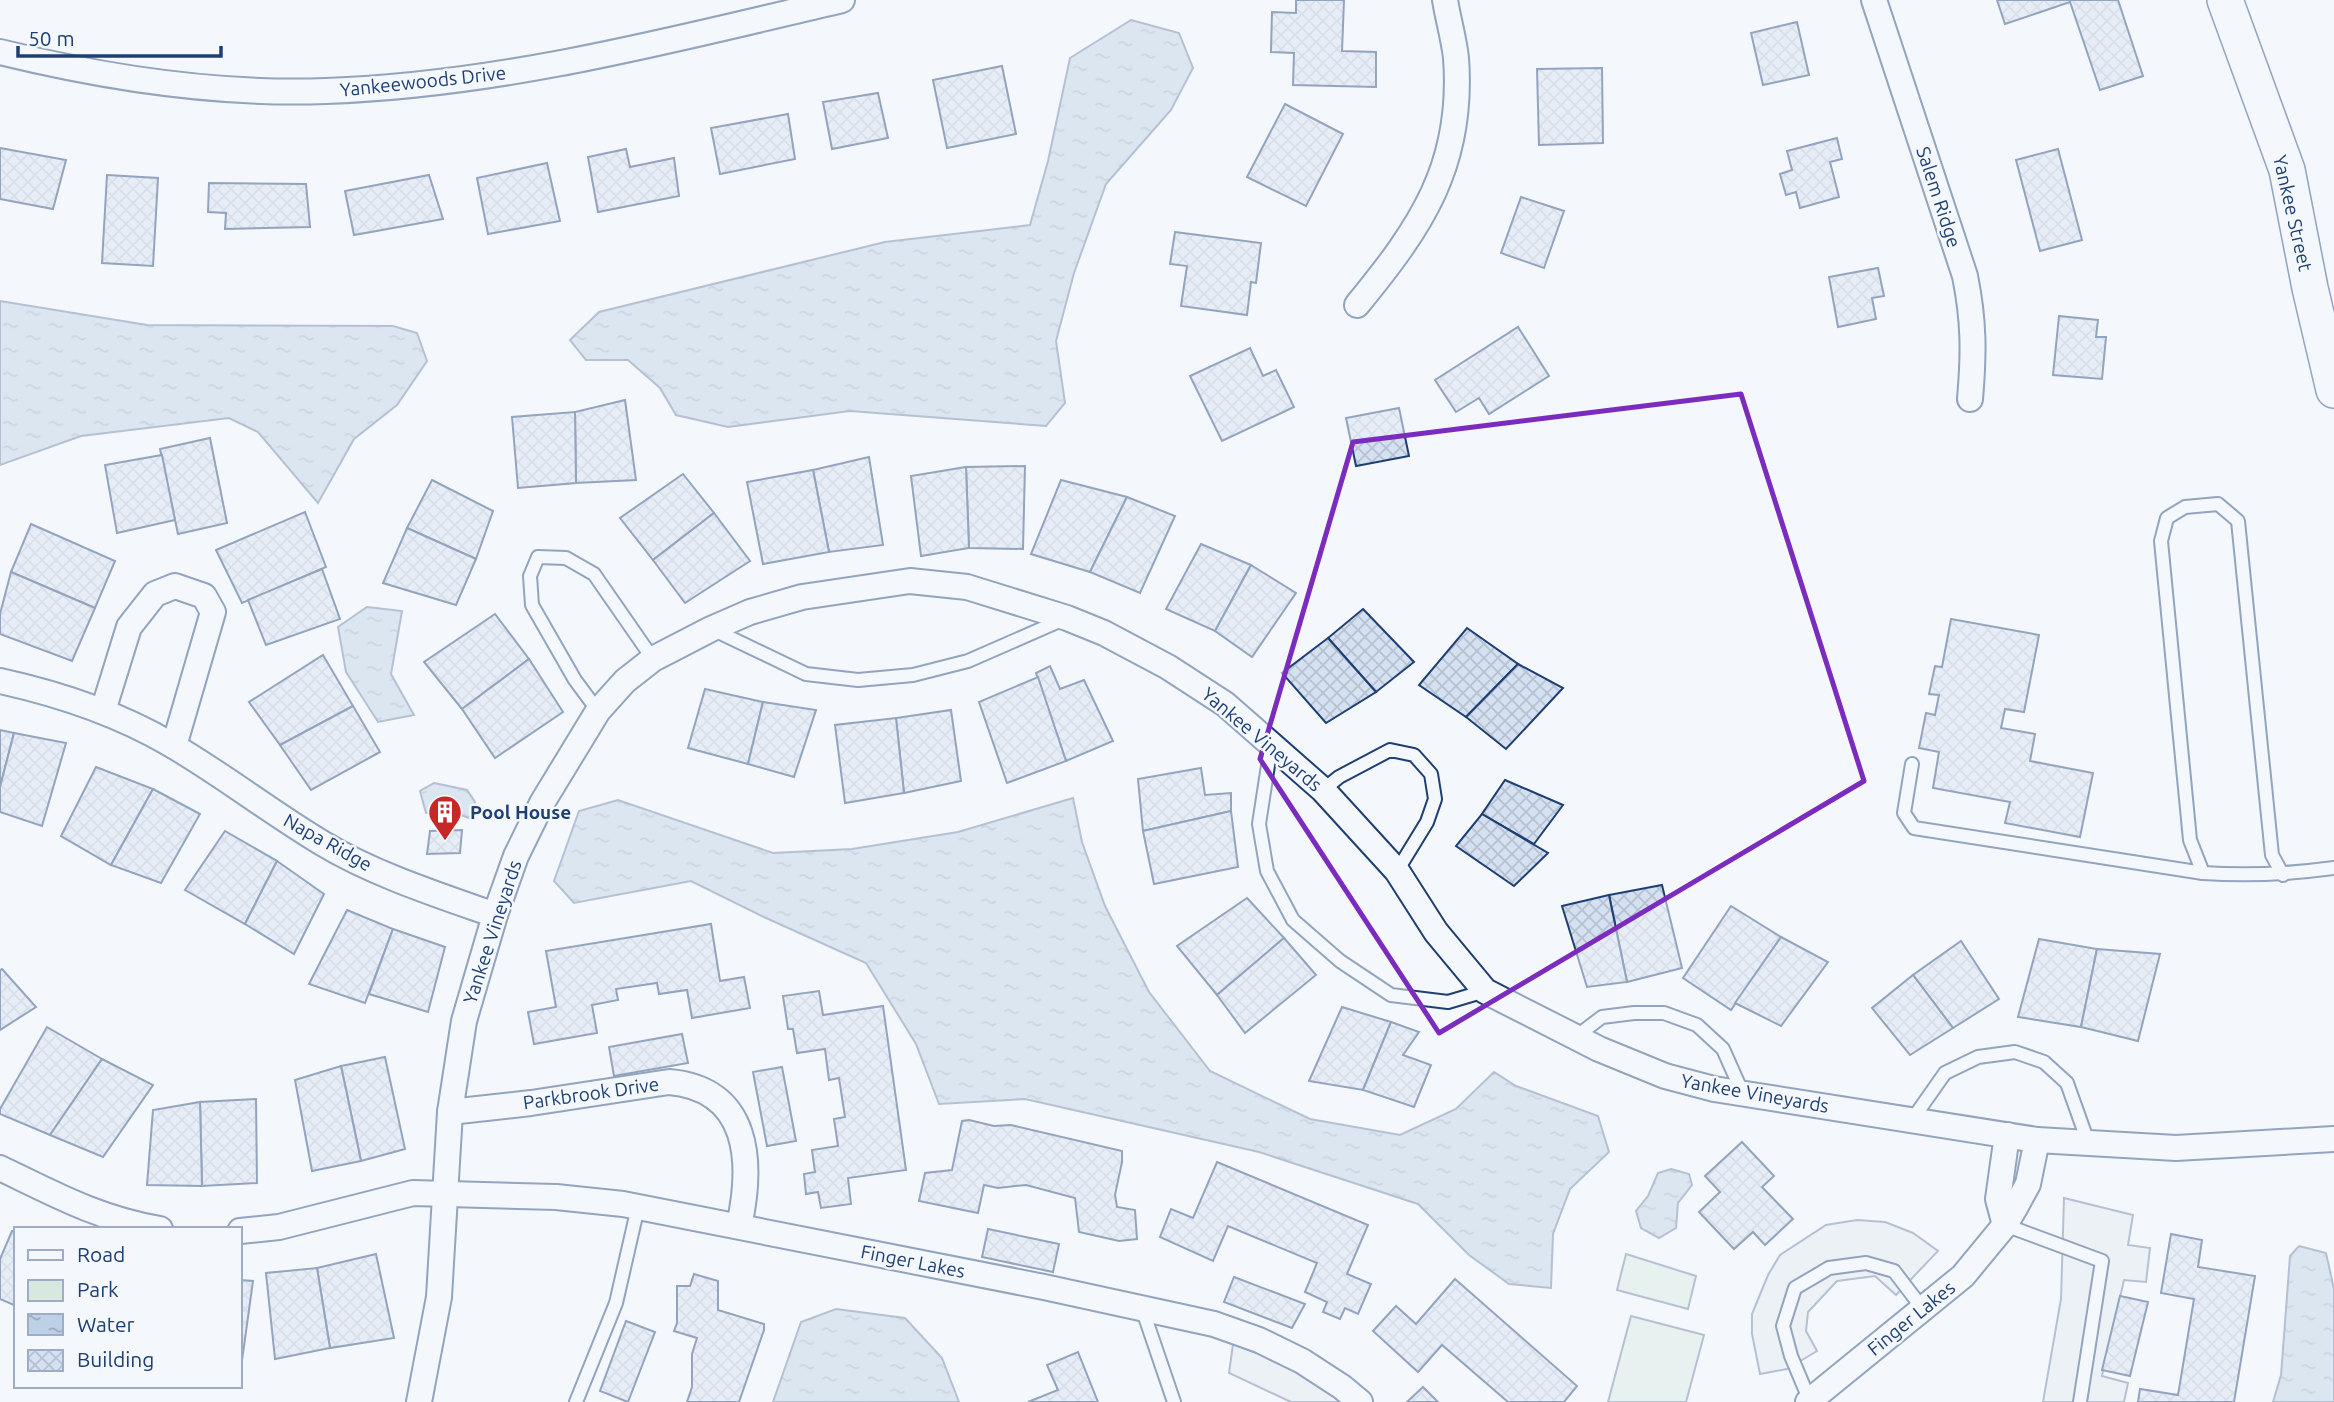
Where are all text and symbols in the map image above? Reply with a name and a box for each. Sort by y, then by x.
scale bar [18,14,220,58]
text: 50 m [28,26,75,50]
street label: Yankeewoods Drive [339,61,507,101]
street label: Salem Ridge [1912,144,1966,250]
street label: Yankee Street [2269,153,2317,274]
street label: Yankee Vineyards [1198,682,1326,796]
building icon: Pool House [426,793,464,842]
place label: Pool House [470,801,571,823]
street label: Napa Ridge [280,809,376,875]
street label: Yankee Vineyards [458,857,526,1007]
street label: Yankee Vineyards [1679,1069,1831,1117]
street label: Parkbrook Drive [522,1073,660,1113]
legend [14,1227,242,1388]
street label: Finger Lakes [859,1240,967,1282]
text: Road [77,1242,125,1266]
street label: Finger Lakes [1863,1276,1959,1360]
text: Park [77,1277,119,1301]
text: Water [77,1312,135,1336]
text: Building [77,1347,154,1371]

